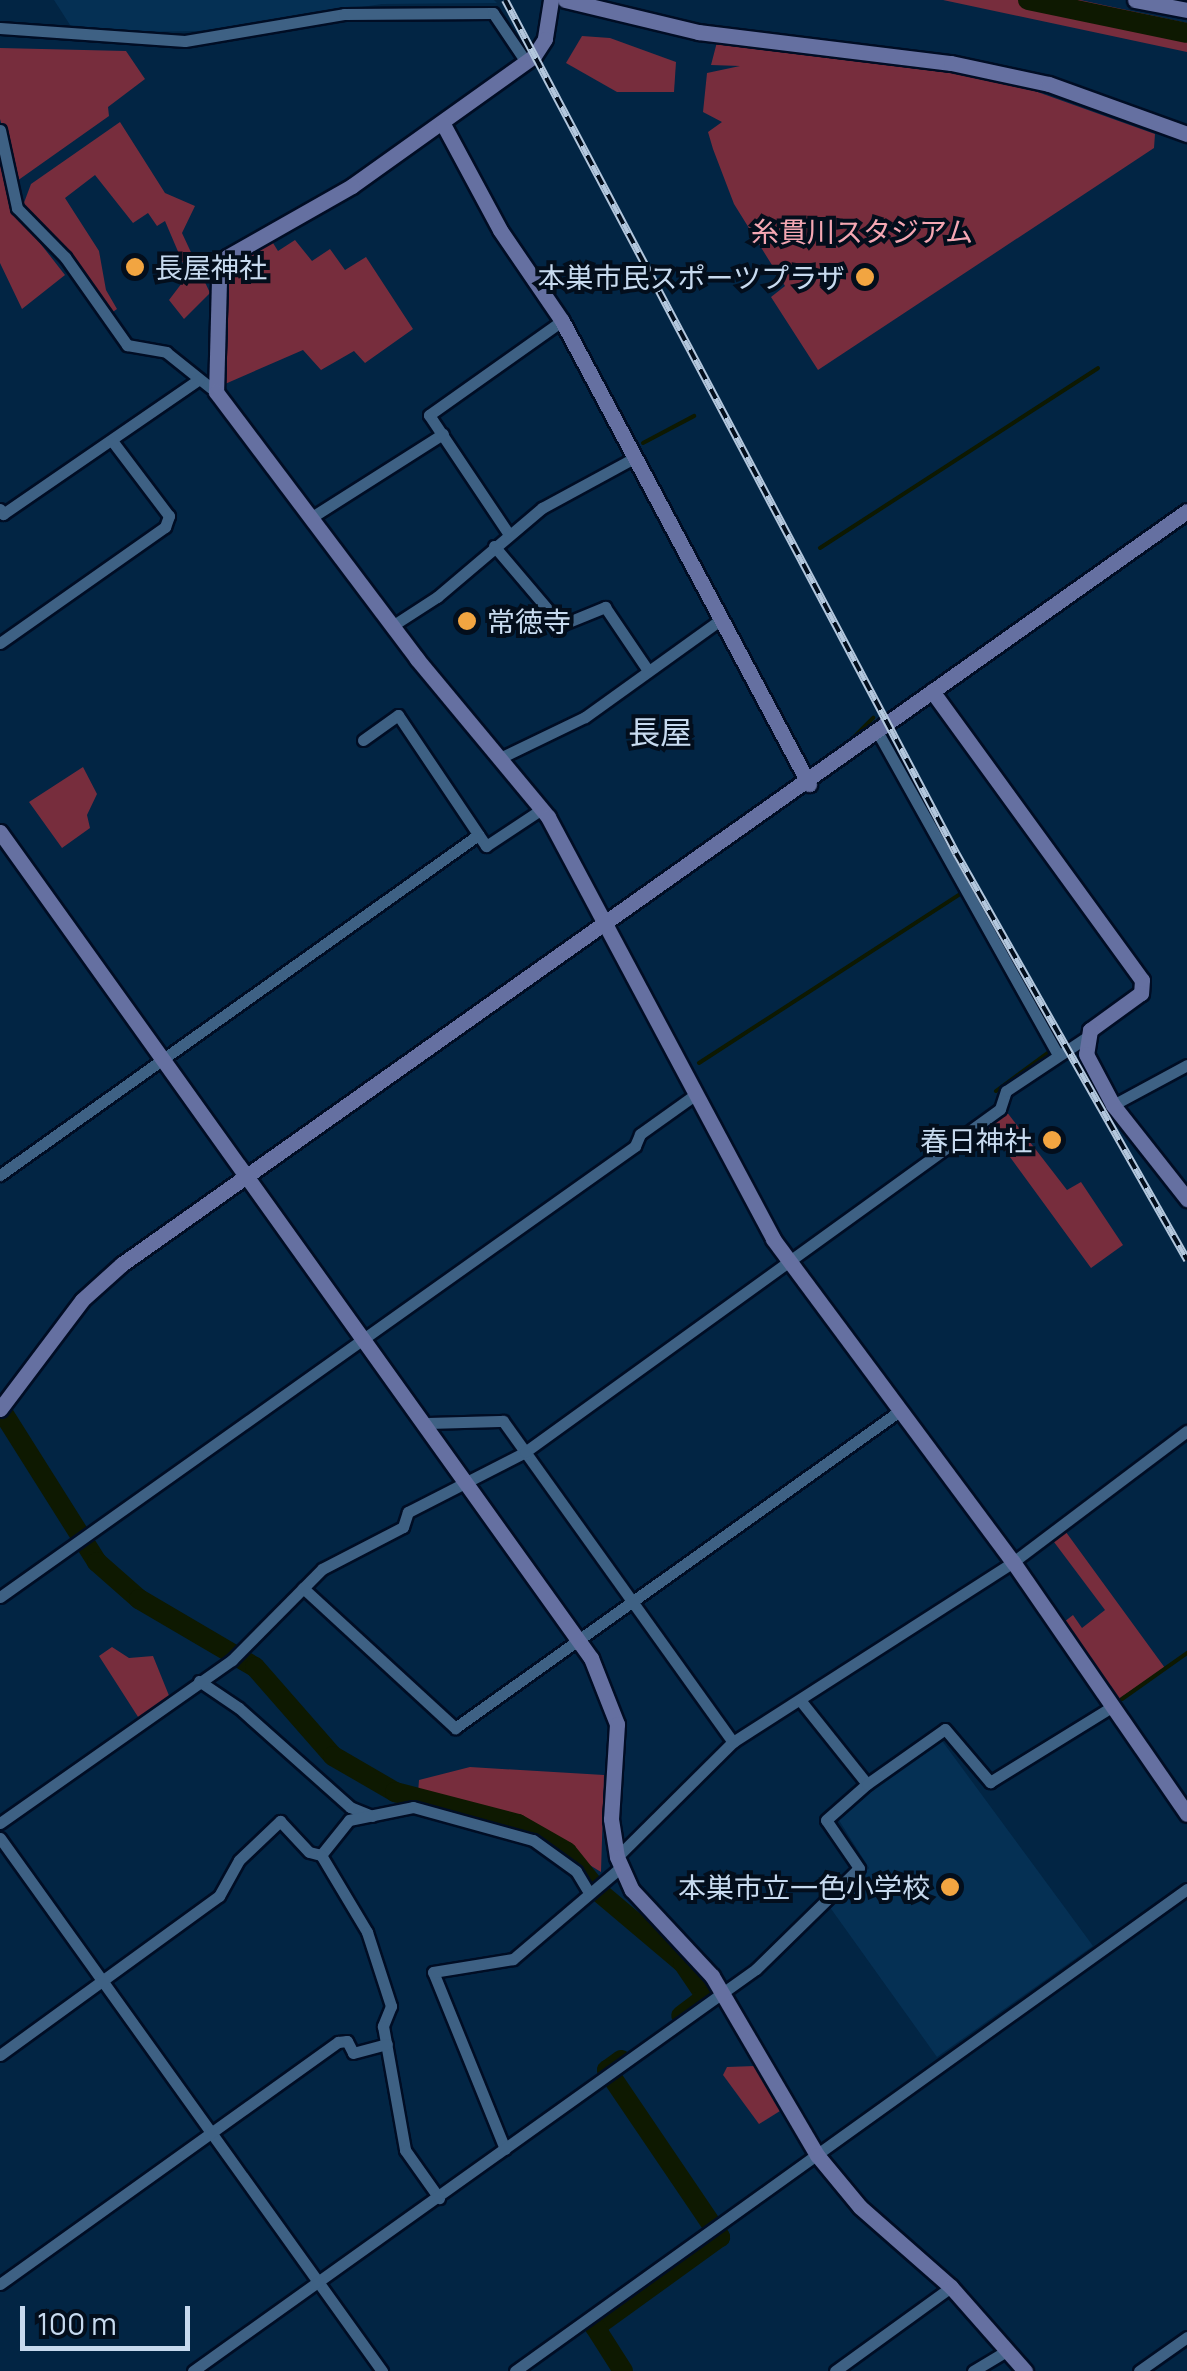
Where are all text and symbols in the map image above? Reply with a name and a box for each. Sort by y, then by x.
park label: 糸貫川スタジアム [750,214,974,248]
place label: 長屋神社 [155,250,267,284]
marker: 長屋神社 [124,256,146,278]
place label: 本巣市民スポーツプラザ [537,260,845,294]
marker: 本巣市民スポーツプラザ [854,266,876,288]
place label: 常徳寺 [487,604,571,638]
marker: 常徳寺 [456,610,478,632]
district label: 長屋 [628,713,692,751]
place label: 春日神社 [920,1123,1032,1157]
marker: 春日神社 [1041,1129,1063,1151]
place label: 本巣市立一色小学校 [678,1870,930,1904]
marker: 本巣市立一色小学校 [939,1876,961,1898]
scale bar [25,2286,195,2348]
text: 100 m [37,2303,117,2344]

